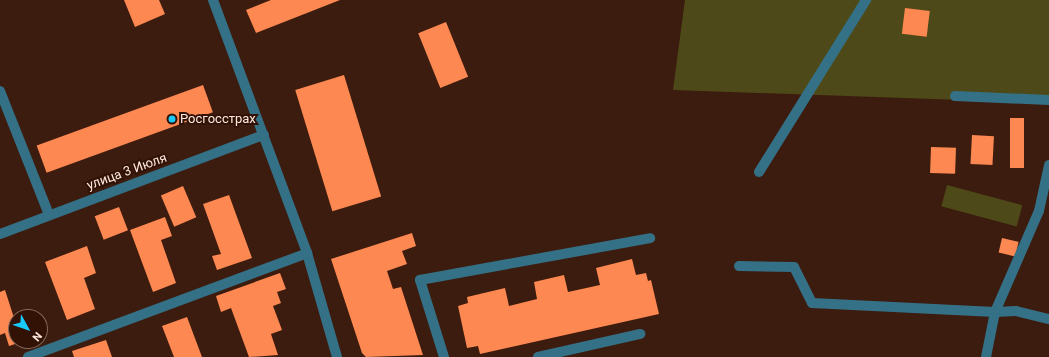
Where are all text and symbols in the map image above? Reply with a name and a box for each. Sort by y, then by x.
place label: Росгосстрах [180,111,256,127]
marker: Росгосстрах [167,114,177,124]
street label: улица 3 Июля [85,150,169,194]
north arrow [8,309,48,349]
text: N [29,329,44,344]

